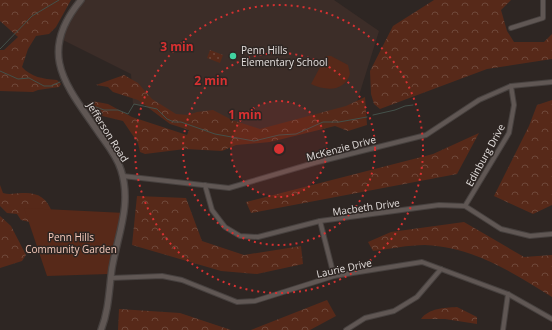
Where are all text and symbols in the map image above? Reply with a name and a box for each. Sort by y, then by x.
text: 3 min [160,38,194,55]
place label: Penn Hills Elementary School [241,43,327,69]
marker: Penn Hills Elementary School [228,51,238,61]
text: 2 min [194,72,228,89]
street label: Jefferson Road [83,99,132,165]
text: 1 min [228,106,262,123]
street label: Edinburg Drive [462,121,508,189]
street label: McKenzie Drive [305,132,378,164]
centre of rings [272,142,286,156]
street label: Macbeth Drive [331,195,401,219]
park label: Penn Hills Community Garden [25,230,117,256]
street label: Laurie Drive [315,255,373,281]

